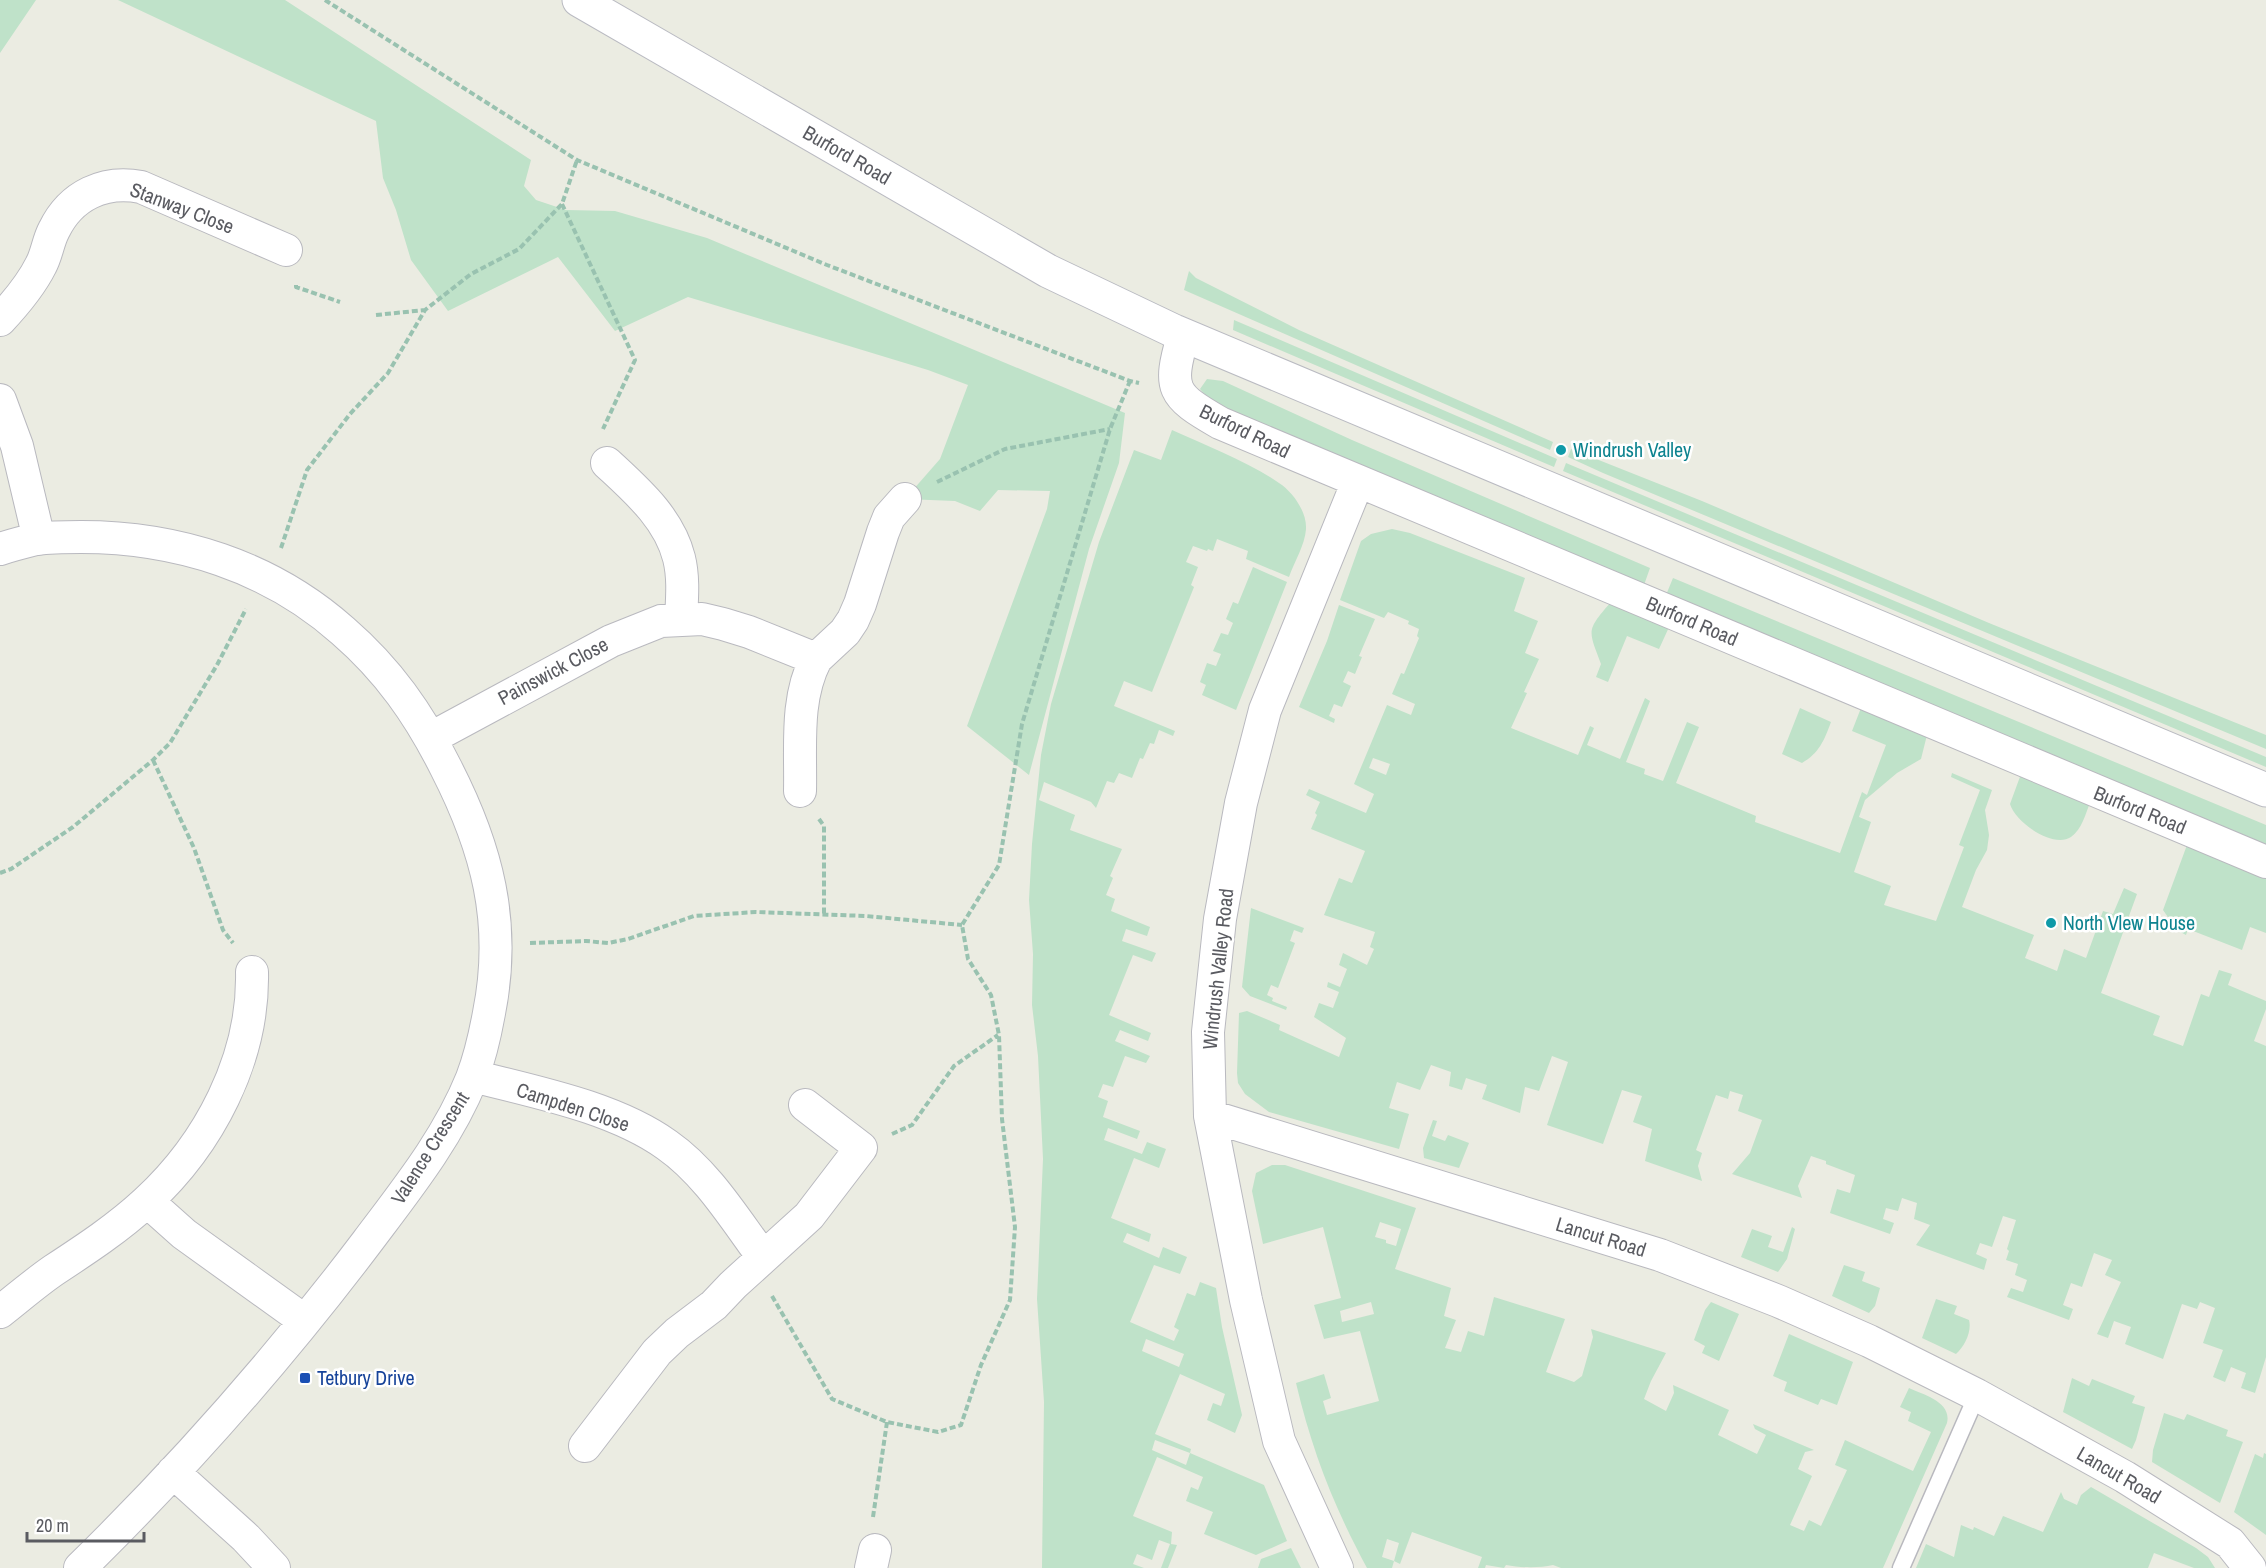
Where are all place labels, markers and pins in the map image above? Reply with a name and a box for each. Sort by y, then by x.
place label: Windrush Valley [1573,436,1692,463]
marker: Windrush Valley [1554,443,1568,457]
place label: North Vlew House [2063,909,2195,936]
marker: North Vlew House [2044,916,2058,930]
place label: Tetbury Drive [317,1364,415,1391]
marker: Tetbury Drive [298,1371,312,1385]

